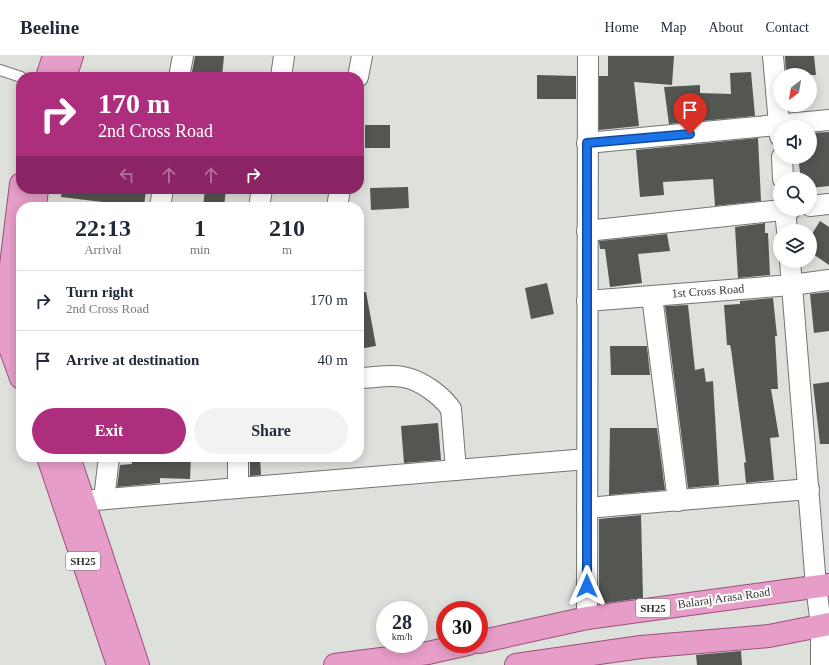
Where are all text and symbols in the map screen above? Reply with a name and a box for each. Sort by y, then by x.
text: Beeline [20,17,79,38]
text: Home [605,20,639,35]
text: Map [661,20,686,35]
text: About [708,20,743,35]
text: Contact [765,20,809,35]
north arrow [773,68,817,112]
map controls [773,68,817,268]
icon: right [32,88,84,140]
text: 170 m [98,88,170,119]
pin [673,93,707,134]
icon: arrive [679,99,701,121]
button: sound [773,120,817,164]
text: 2nd Cross Road [98,121,213,141]
icon: left [116,164,138,186]
icon: ahead [158,164,180,186]
icon: ahead [200,164,222,186]
icon: right [242,164,264,186]
button: search [773,172,817,216]
text: 22:13 [75,215,131,241]
text: 1 [194,215,206,241]
text: 210 [269,215,305,241]
button: layers [773,224,817,268]
text: Arrival [84,242,122,257]
text: min [190,242,210,257]
text: m [282,242,292,257]
street label: 1st Cross Road [671,281,745,301]
text: Turn right [66,284,133,300]
icon: right [32,290,54,312]
text: 170 m [310,292,348,308]
text: 2nd Cross Road [66,301,149,316]
icon: arrive [32,350,54,372]
text: Arrive at destination [66,352,199,368]
text: 40 m [318,352,348,368]
button: Exit [32,408,186,454]
button: Share [194,408,348,454]
road number: SH25 [66,552,100,570]
position arrow [566,565,608,607]
street label: Balaraj Arasa Road [677,585,771,611]
road number: SH25 [636,599,670,617]
speed limit sign: 30 [436,601,488,653]
text: 28 [392,611,412,633]
text: km/h [392,631,412,642]

